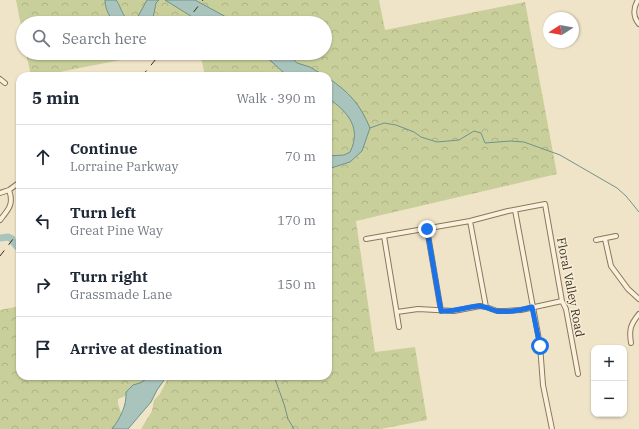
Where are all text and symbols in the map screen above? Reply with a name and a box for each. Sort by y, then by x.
north arrow [543,12,579,48]
search box [16,16,332,60]
icon: search [30,27,52,49]
text: Search here [62,29,147,48]
text: 5 min [32,87,80,109]
text: Walk · 390 m [237,90,316,107]
text: Continue [70,139,137,158]
icon: ahead [32,146,54,168]
text: 70 m [285,148,316,165]
text: Lorraine Parkway [70,158,178,175]
text: Turn left [70,203,136,222]
icon: left [32,210,54,232]
text: 170 m [277,212,316,229]
route end [418,220,436,238]
text: Great Pine Way [70,222,163,239]
street label: Floral Valley Road [554,236,588,338]
text: Turn right [70,267,148,286]
icon: right [32,274,54,296]
text: 150 m [277,276,316,293]
text: Grassmade Lane [70,286,172,303]
route start [531,337,549,355]
icon: arrive [32,338,54,360]
text: Arrive at destination [70,339,222,358]
map controls [591,345,627,417]
button: + [591,345,627,381]
button: − [591,381,627,417]

